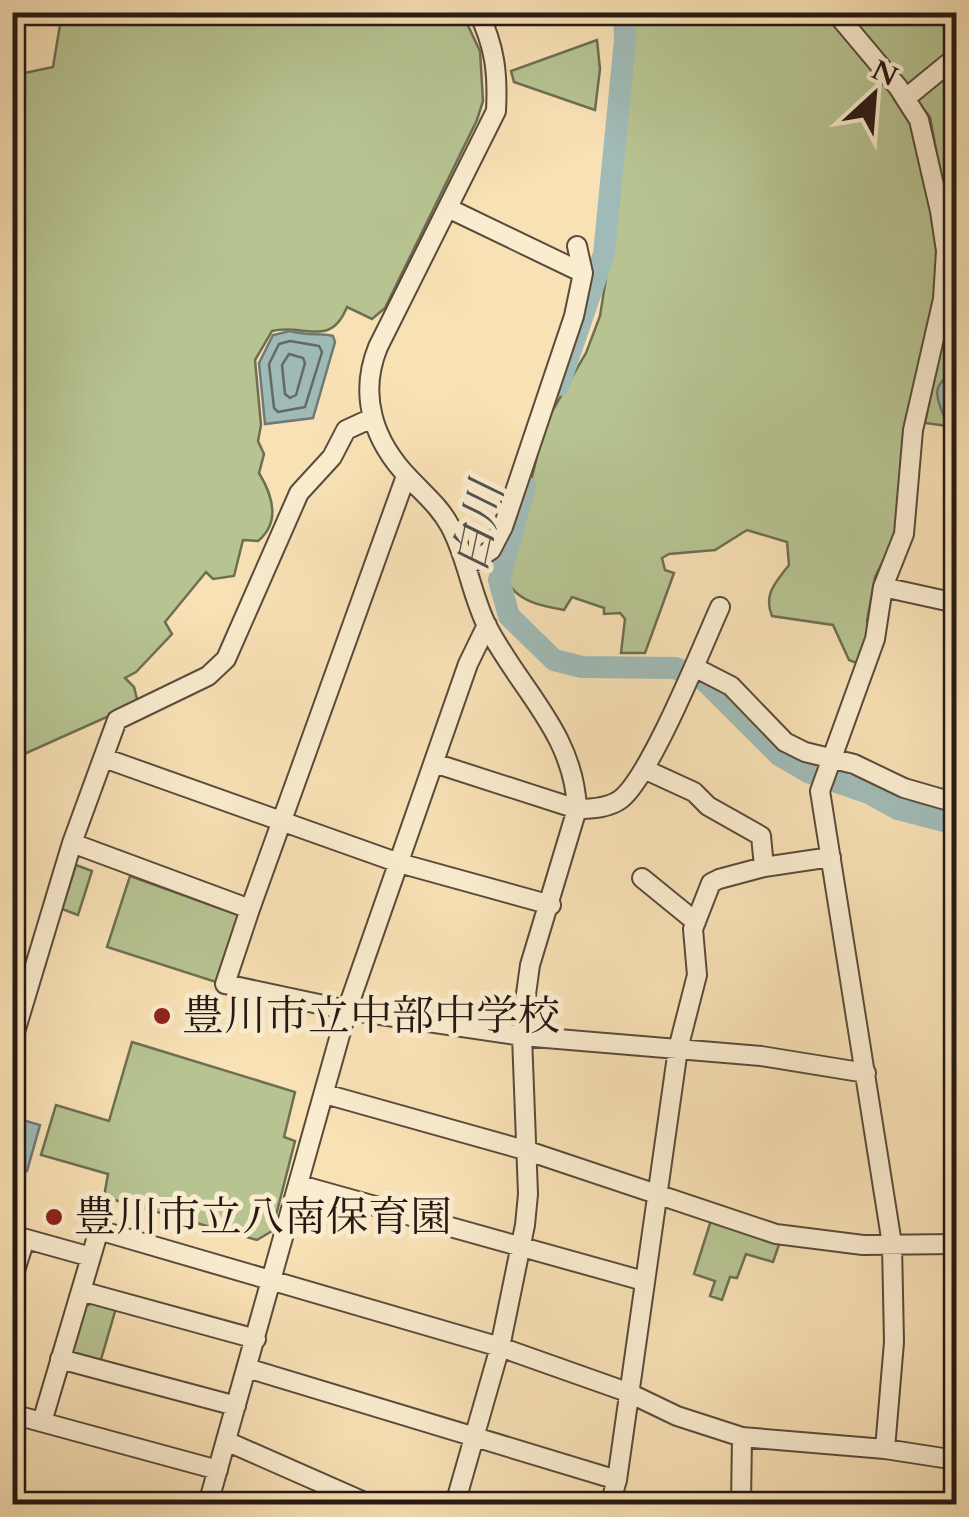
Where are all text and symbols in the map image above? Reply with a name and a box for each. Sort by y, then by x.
north arrow [824,45,924,145]
text: N [865,51,904,96]
water label: 白川 [440,472,519,577]
place label: 豊川市立中部中学校 [182,988,560,1045]
marker: 豊川市立中部中学校 [151,1005,173,1027]
place label: 豊川市立八南保育園 [74,1189,452,1246]
marker: 豊川市立八南保育園 [43,1206,65,1228]

